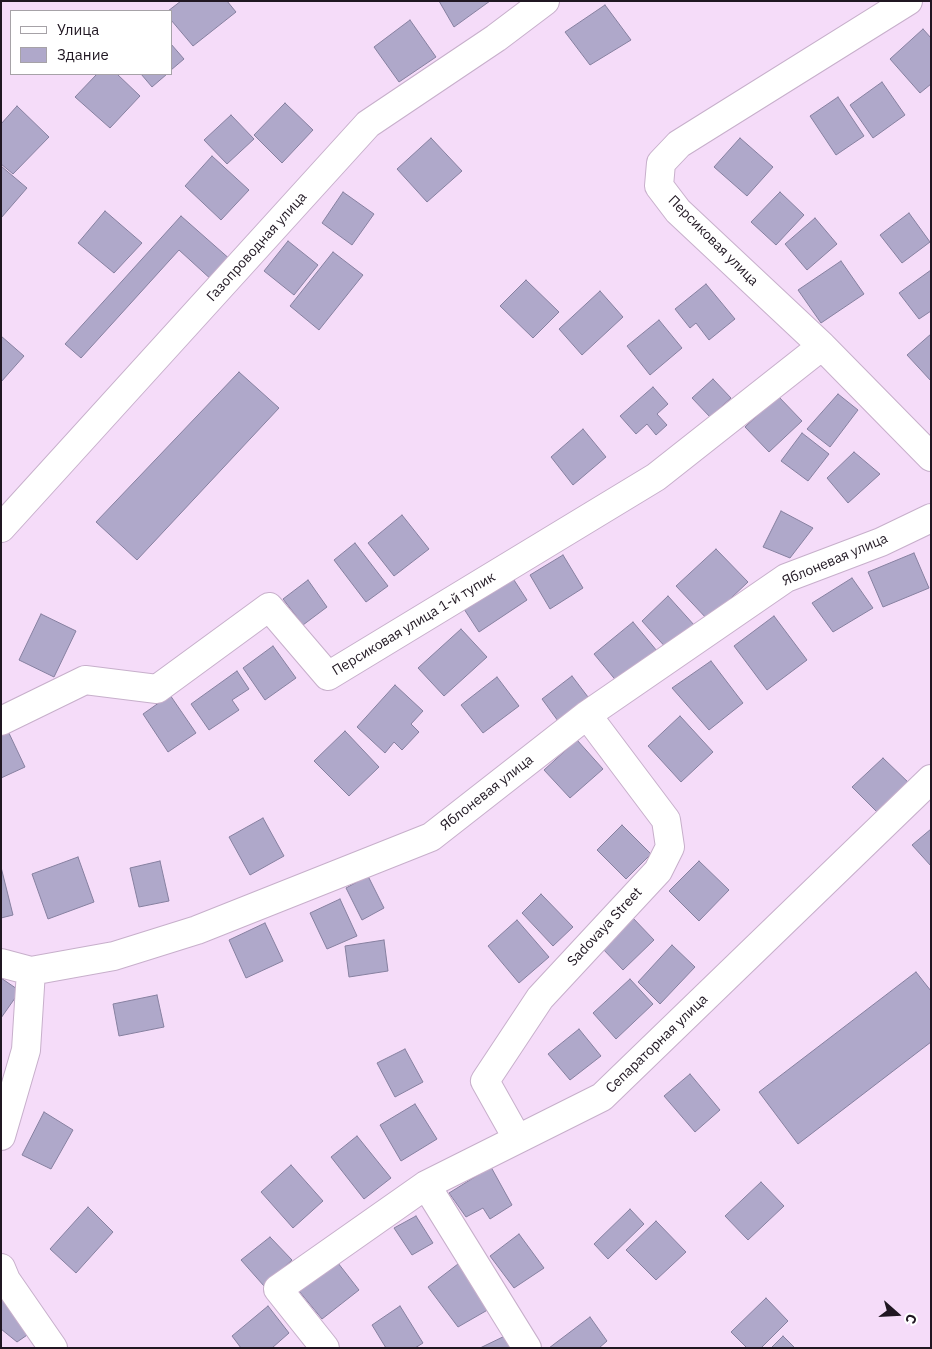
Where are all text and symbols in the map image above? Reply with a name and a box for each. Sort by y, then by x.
legend [10,10,172,75]
text: Улица [57,20,99,39]
text: Здание [57,45,109,64]
street label: Газопроводная улица [203,189,311,305]
street label: Персиковая улица [664,192,762,290]
street label: Яблоневая улица [780,530,890,590]
street label: Персиковая улица 1-й тупик [329,569,499,679]
street label: Яблоневая улица [437,752,537,834]
street label: Sadovaya Street [564,884,646,970]
street label: Сепараторная улица [603,991,711,1097]
north arrow [872,1289,922,1339]
text: С [901,1312,921,1326]

